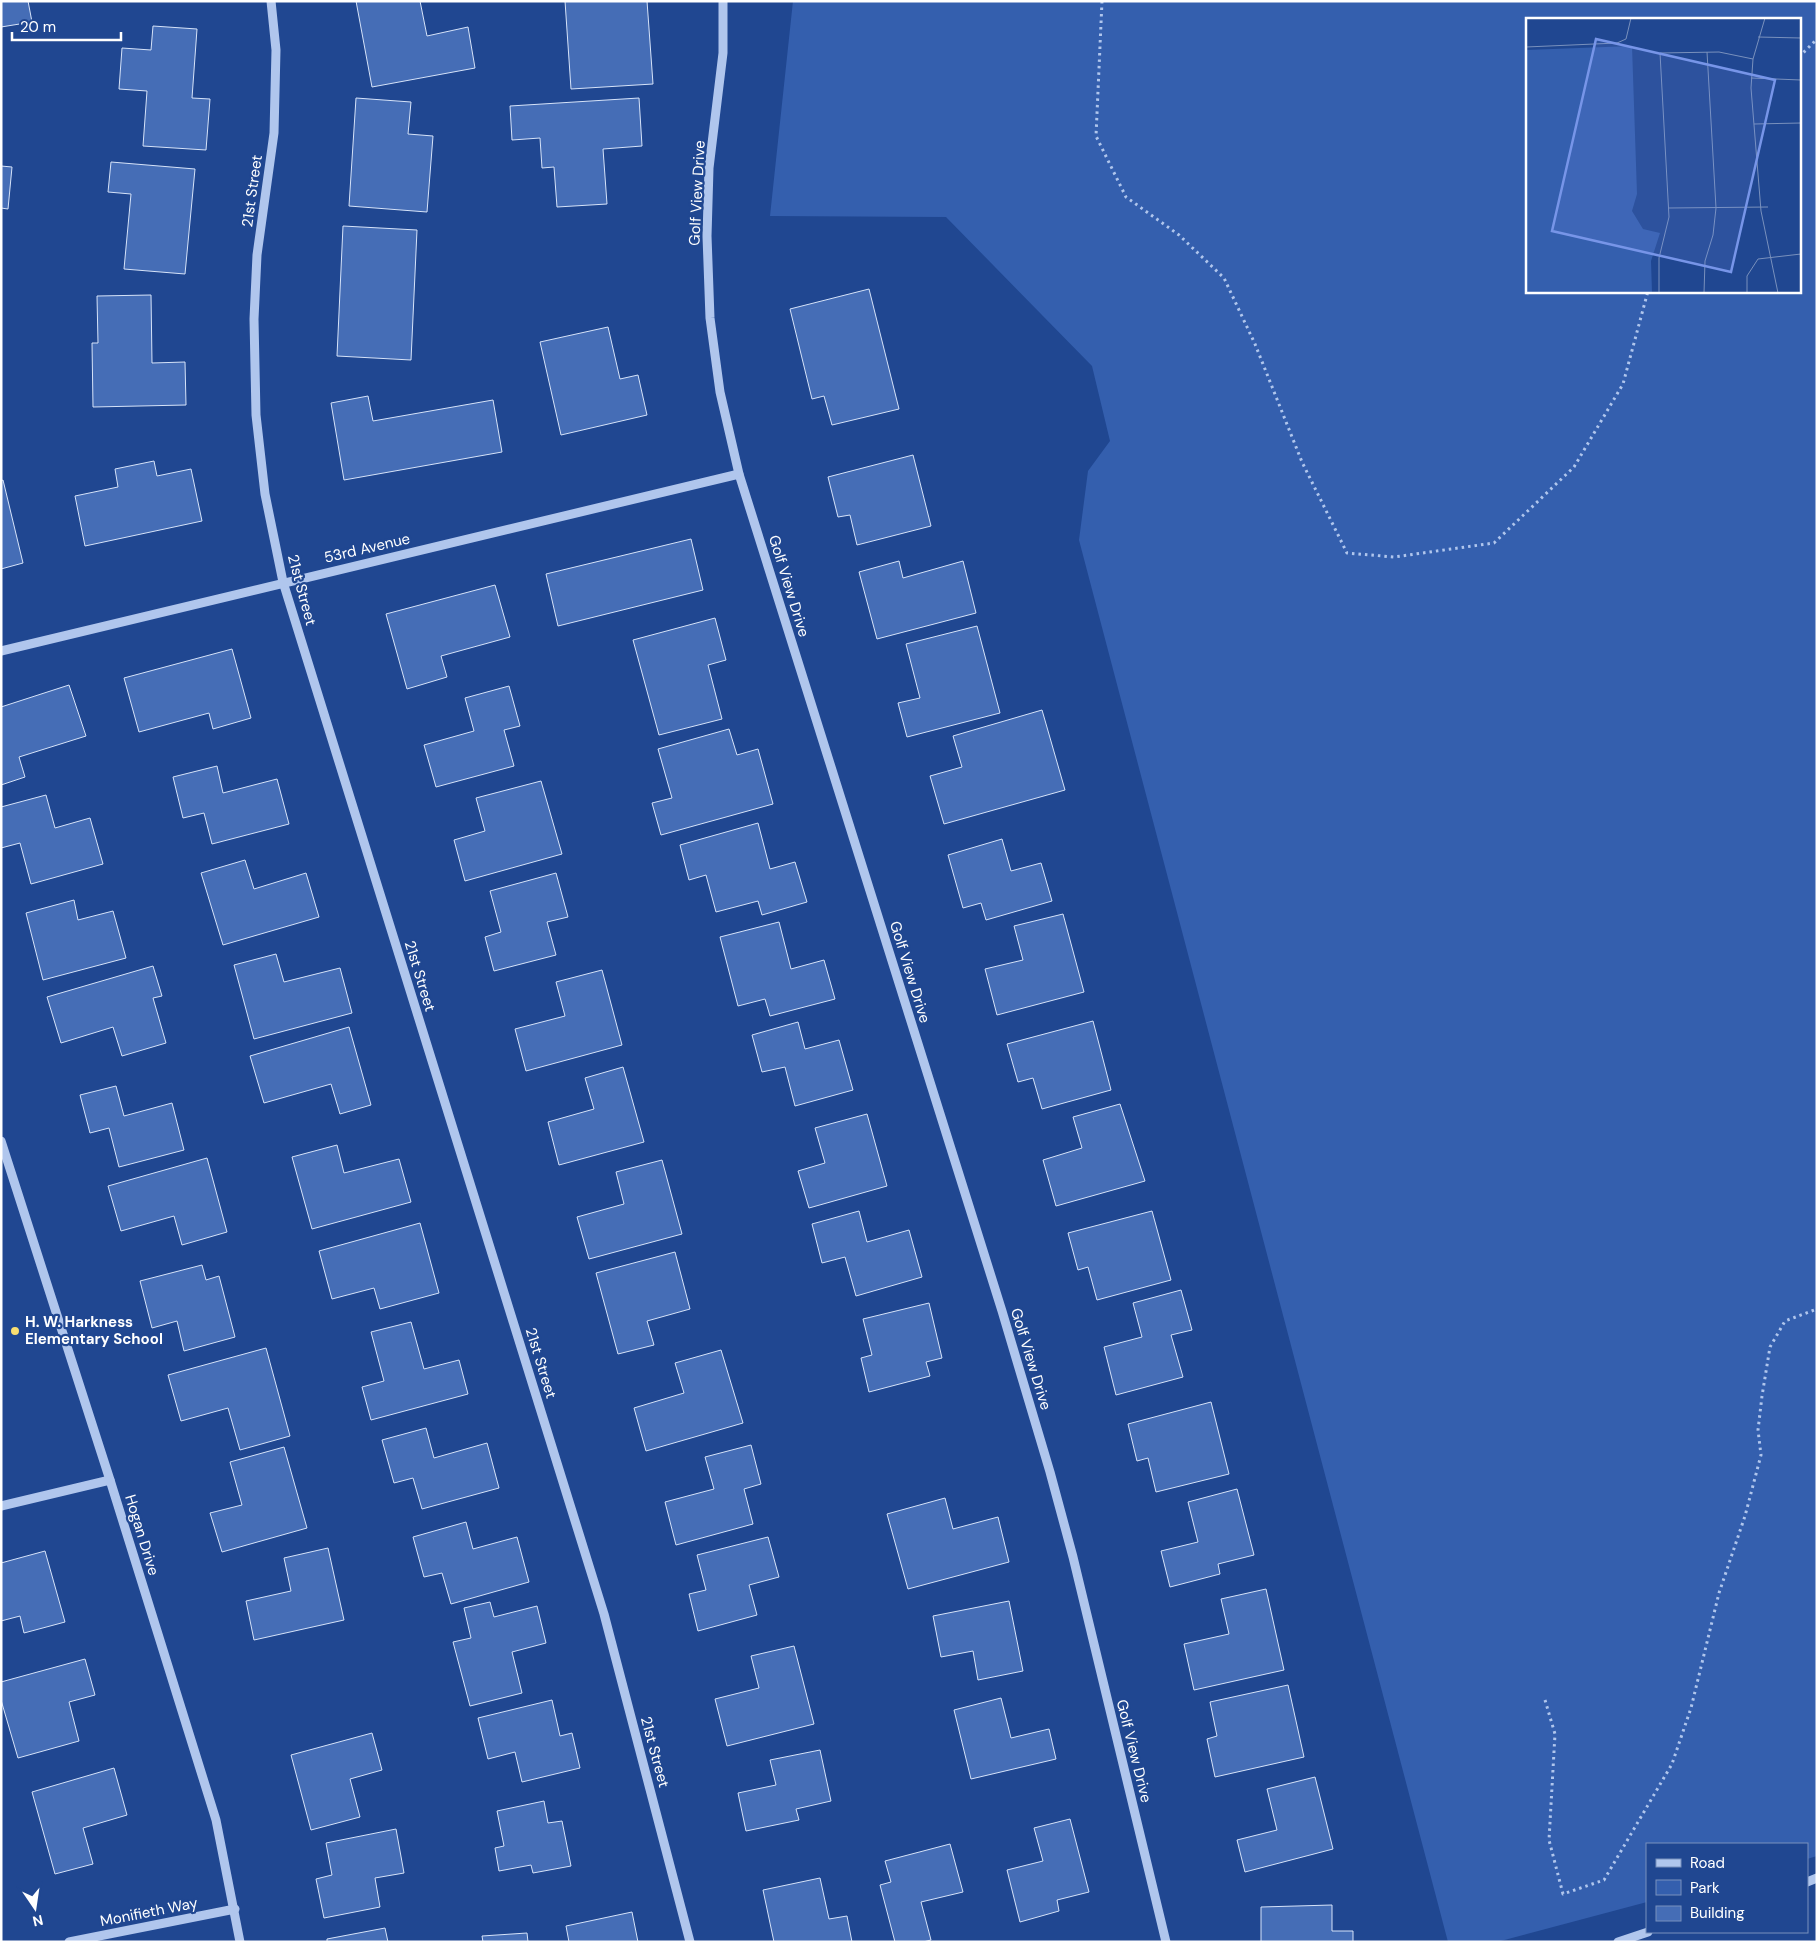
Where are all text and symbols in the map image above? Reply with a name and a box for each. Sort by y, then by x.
scale bar [12,10,121,42]
text: 20 m [20,17,56,37]
inset map [1526,18,1800,292]
street label: Golf View Drive [684,140,710,246]
street label: 21st Street [237,153,267,228]
street label: 53rd Avenue [322,528,412,568]
street label: Golf View Drive [764,533,814,639]
street label: 21st Street [283,552,321,628]
street label: Golf View Drive [885,919,935,1025]
street label: 21st Street [400,938,440,1014]
street label: Golf View Drive [1006,1306,1056,1412]
place label: H. W. Harkness Elementary School [25,1312,163,1349]
marker: H. W. Harkness Elementary School [9,1325,21,1337]
street label: 21st Street [521,1325,561,1401]
street label: Hogan Drive [120,1492,164,1578]
street label: Golf View Drive [1112,1697,1156,1805]
street label: 21st Street [636,1714,674,1790]
legend [1646,1843,1808,1933]
text: Road [1690,1853,1725,1873]
text: Park [1690,1878,1720,1898]
north arrow [10,1883,60,1933]
street label: Monifieth Way [99,1893,200,1931]
text: Building [1690,1903,1745,1923]
text: N [31,1911,45,1931]

